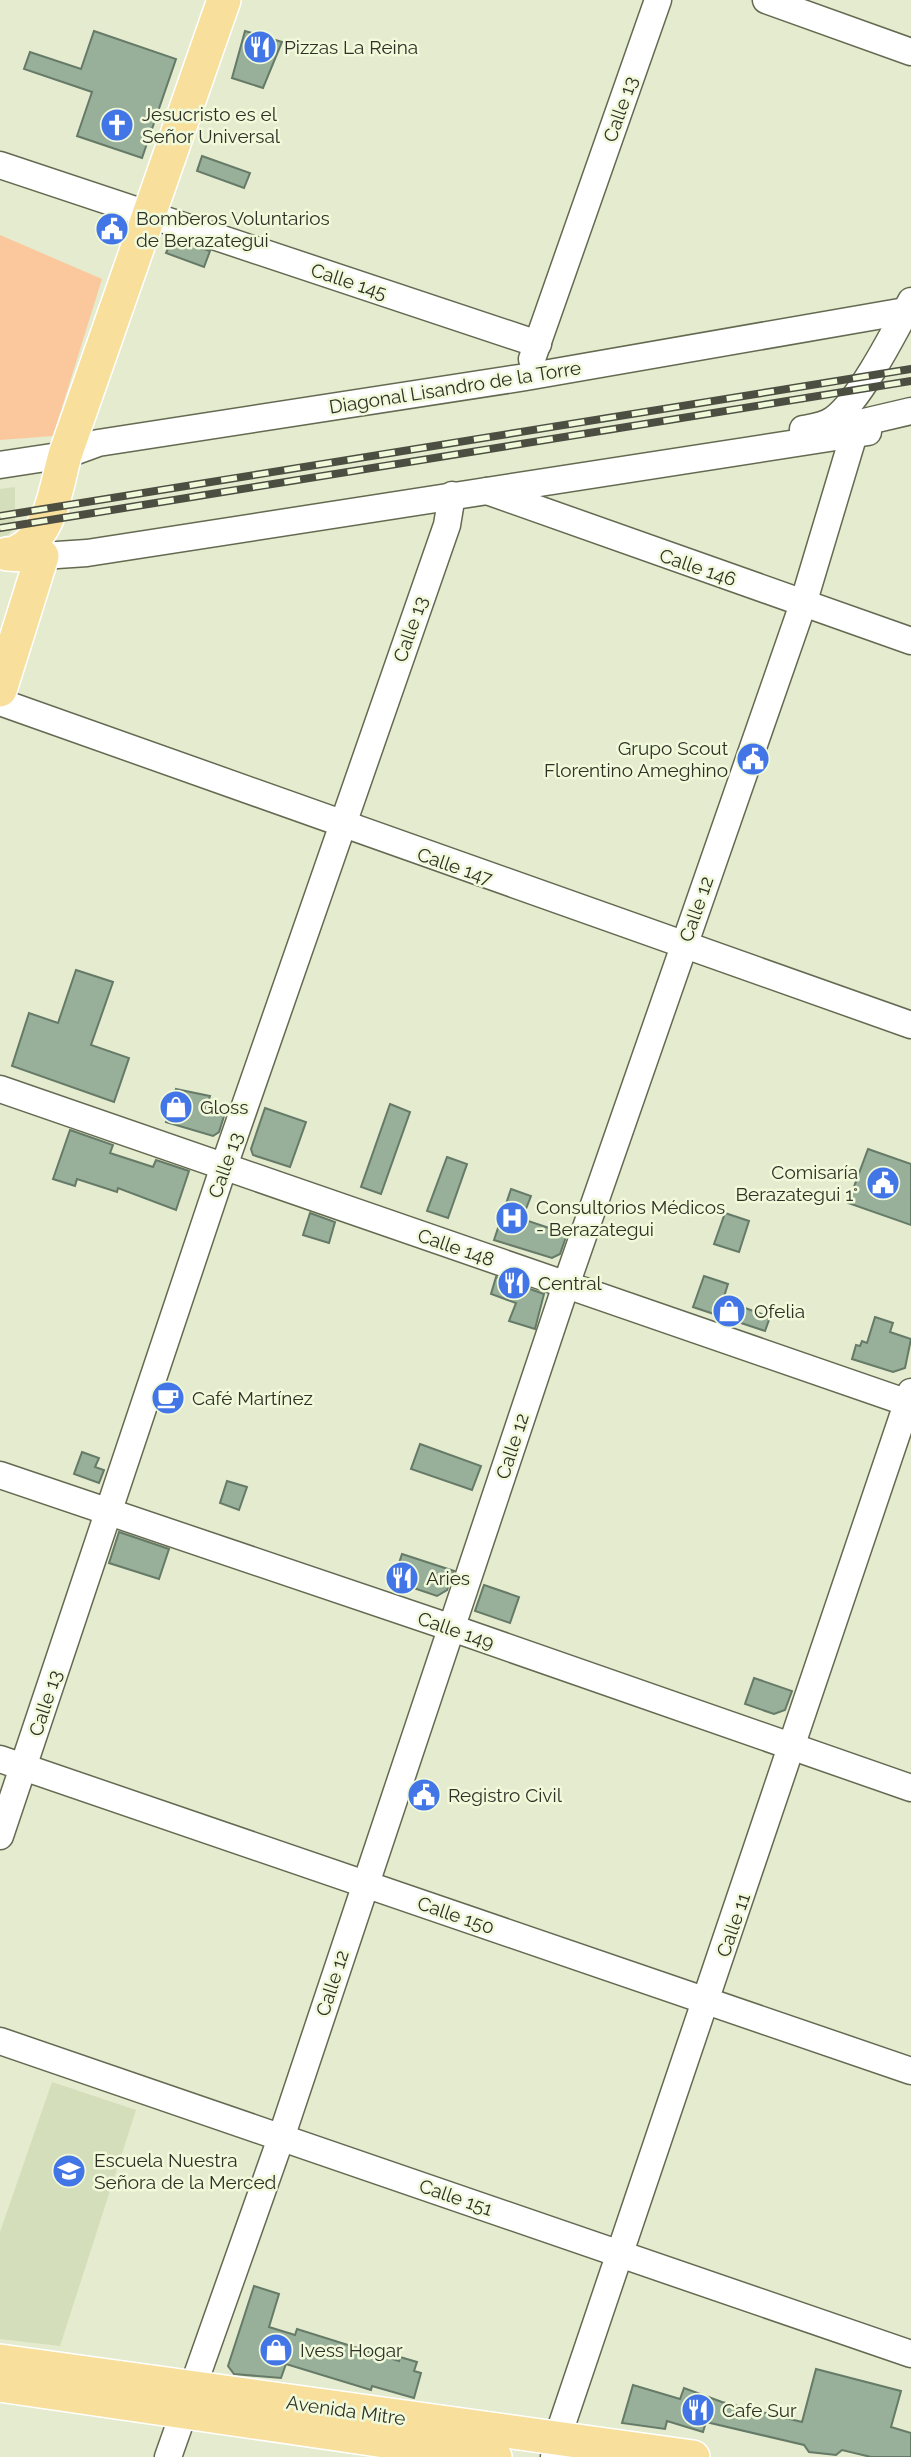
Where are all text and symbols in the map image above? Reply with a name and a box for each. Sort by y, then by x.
restaurant icon: Pizzas La Reina [241,28,279,66]
place label: Pizzas La Reina [284,36,418,58]
street label: Calle 13 [599,73,641,145]
place label: Jesucristo es el Señor Universal [142,103,281,147]
church icon: Jesucristo es el Señor Universal [98,106,136,144]
place label: Bomberos Voluntarios de Berazategui [136,207,330,251]
public building icon: Bomberos Voluntarios de Berazategui [93,210,131,248]
street label: Calle 145 [308,258,390,304]
street label: Diagonal Lisandro de la Torre [327,356,583,418]
street label: Calle 146 [657,544,739,590]
street label: Calle 13 [389,593,431,665]
place label: Grupo Scout Florentino Ameghino [544,737,729,781]
public building icon: Grupo Scout Florentino Ameghino [734,740,772,778]
street label: Calle 147 [414,843,496,889]
street label: Calle 12 [675,873,717,945]
shop icon: Gloss [157,1088,195,1126]
place label: Gloss [200,1096,248,1118]
street label: Calle 13 [204,1129,246,1201]
place label: Comisaría Berazategui 1° [735,1161,858,1205]
public building icon: Comisaría Berazategui 1° [864,1164,902,1202]
place label: Consultorios Médicos - Berazategui [536,1196,725,1240]
hospital icon: Consultorios Médicos - Berazategui [493,1199,531,1237]
street label: Calle 148 [415,1224,497,1270]
restaurant icon: Central [495,1264,533,1302]
place label: Central [538,1272,603,1294]
shop icon: Ofelia [710,1292,748,1330]
place label: Ofelia [754,1300,805,1322]
cafe icon: Café Martínez [149,1379,187,1417]
place label: Café Martínez [192,1387,313,1409]
street label: Calle 12 [491,1410,533,1482]
restaurant icon: Aries [383,1559,421,1597]
place label: Aries [426,1567,470,1589]
street label: Calle 149 [415,1607,497,1653]
street label: Calle 13 [24,1667,66,1739]
public building icon: Registro Civil [405,1776,443,1814]
place label: Registro Civil [448,1784,563,1806]
street label: Calle 11 [712,1890,754,1960]
street label: Calle 150 [415,1892,497,1938]
street label: Calle 12 [311,1947,353,2019]
place label: Escuela Nuestra Señora de la Merced [94,2149,276,2193]
school or university icon: Escuela Nuestra Señora de la Merced [50,2152,88,2190]
street label: Calle 151 [416,2174,496,2220]
shop icon: Ivess Hogar [257,2331,295,2369]
place label: Ivess Hogar [300,2339,403,2361]
street label: Avenida Mitre [285,2391,407,2429]
restaurant icon: Cafe Sur [679,2391,717,2429]
place label: Cafe Sur [722,2399,797,2421]

